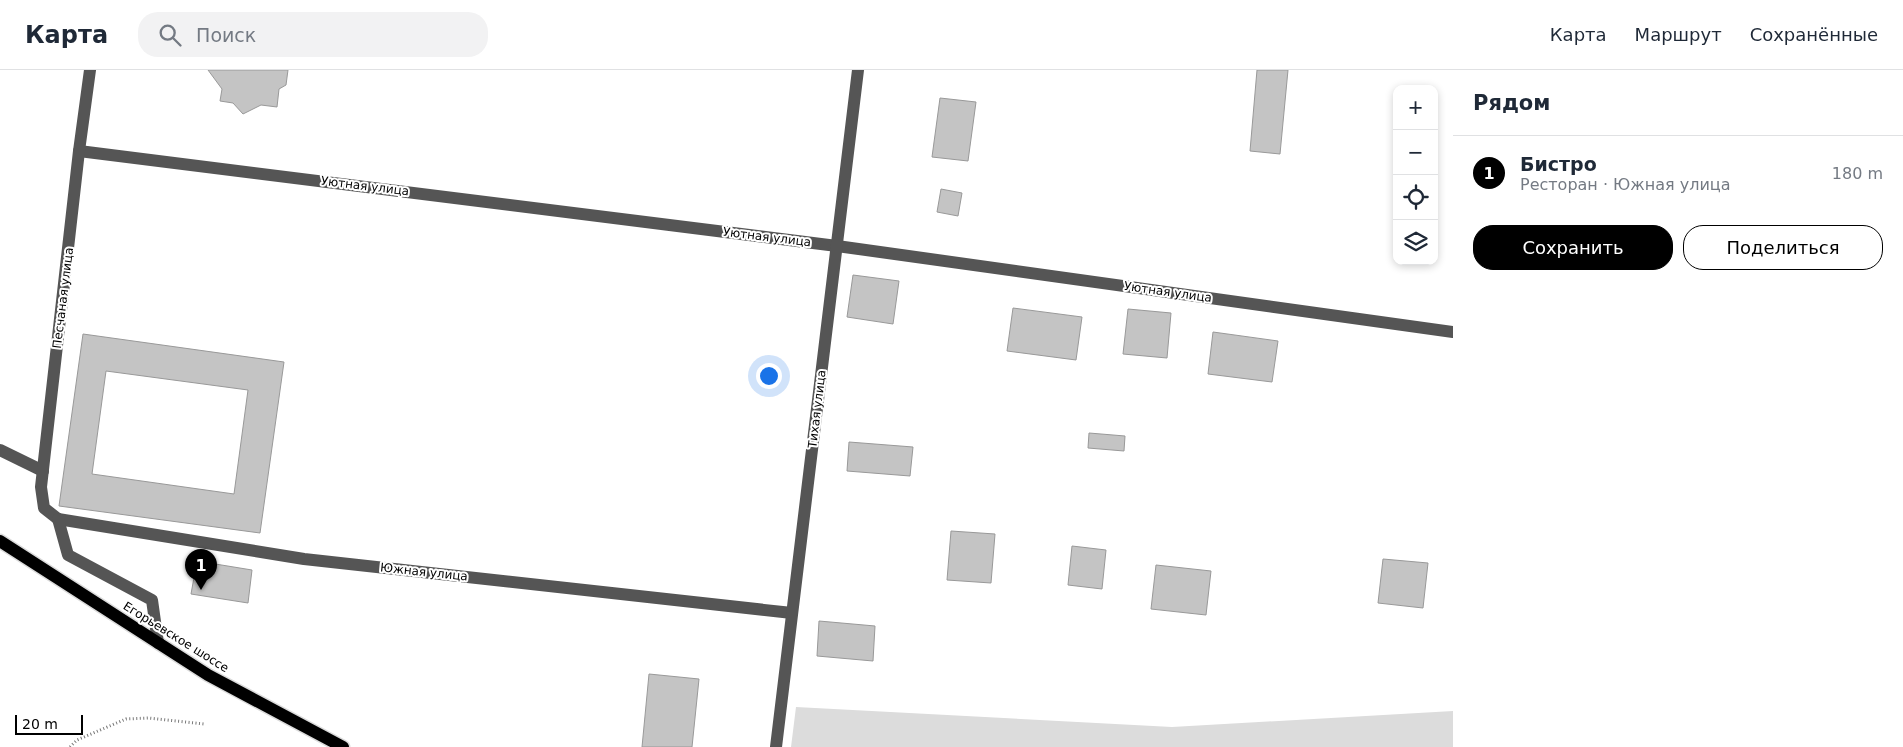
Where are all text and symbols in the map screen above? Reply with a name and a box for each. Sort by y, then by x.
search box [138,12,488,57]
text: Карта [25,21,108,49]
icon: search [156,21,184,49]
text: Поиск [196,24,256,46]
text: Карта [1550,24,1607,45]
text: Маршрут [1635,24,1722,45]
text: Сохранённые [1750,24,1878,45]
map controls [1393,85,1438,265]
button: + [1393,85,1438,130]
text: Рядом [1473,91,1550,115]
button: − [1393,130,1438,175]
text: Бистро [1520,153,1597,175]
text: 1 [1483,164,1495,183]
text: 180 m [1832,164,1883,183]
street label: Уютная улица [320,174,410,198]
button: locate [1393,175,1438,220]
text: Ресторан · Южная улица [1520,175,1731,194]
button: layers [1393,220,1438,265]
street label: Уютная улица [722,225,812,249]
button: Сохранить [1473,225,1673,270]
button: Поделиться [1683,225,1883,270]
street label: Песчаная улица [50,247,76,349]
street label: Уютная улица [1123,279,1213,305]
your location [756,363,782,389]
street label: Тихая улица [805,369,829,450]
pin: 1 [185,549,217,590]
street label: Южная улица [379,560,469,584]
street label: Егорьевское шоссе [121,599,231,675]
scale bar [15,712,82,735]
text: 20 m [22,716,58,732]

